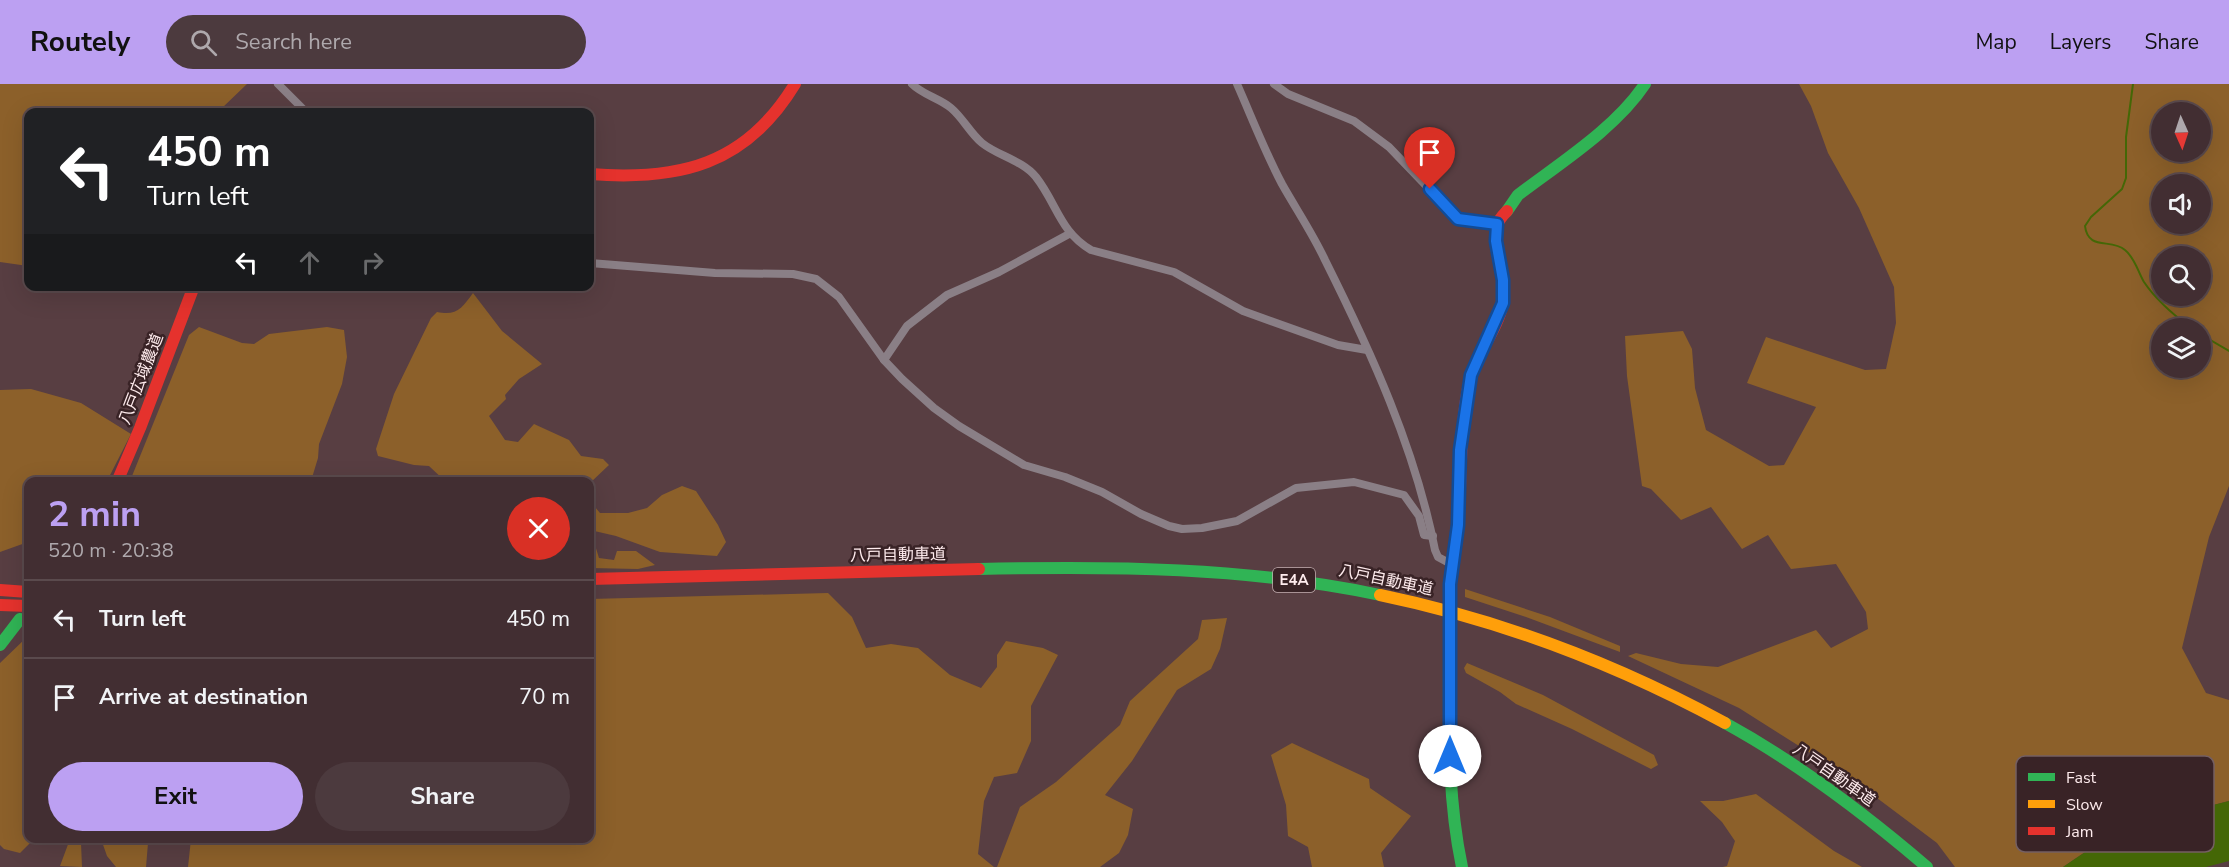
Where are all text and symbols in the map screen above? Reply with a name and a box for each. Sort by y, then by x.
search box [166,15,586,69]
text: Routely [30,23,130,61]
icon: search [187,26,220,59]
text: Search here [235,27,352,57]
text: Map [1975,28,2017,56]
text: Layers [2050,28,2111,56]
text: Share [2144,28,2199,56]
north arrow [2151,102,2211,162]
map controls [2151,102,2211,378]
text: 450 m [147,124,271,181]
pin [1404,127,1455,189]
icon: left [48,132,126,210]
icon: arrive [1413,136,1446,169]
button: sound [2151,174,2211,234]
text: Turn left [147,178,248,215]
icon: left [230,246,263,279]
icon: ahead [293,246,326,279]
icon: right [356,246,389,279]
button: search [2151,246,2211,306]
button: layers [2151,318,2211,378]
street label: 八戸広域農道 [114,330,168,428]
text: 2 min [48,490,141,539]
button: close [507,497,570,560]
text: 520 m · 20:38 [48,537,174,564]
street label: 八戸自動車道 [850,543,946,567]
street label: 八戸自動車道 [1337,559,1435,601]
road number: E4A [1273,568,1315,592]
icon: left [48,603,81,636]
text: Turn left [99,604,186,634]
text: 450 m [506,604,570,634]
icon: arrive [48,681,81,714]
text: Arrive at destination [99,682,308,712]
text: 70 m [519,682,570,712]
position arrow [1418,724,1482,788]
street label: 八戸自動車道 [1788,738,1880,812]
legend [2016,756,2214,852]
button: Exit [48,762,303,831]
button: Share [315,762,570,831]
text: Fast [2066,767,2097,789]
text: Slow [2066,794,2103,816]
text: Jam [2065,821,2093,843]

